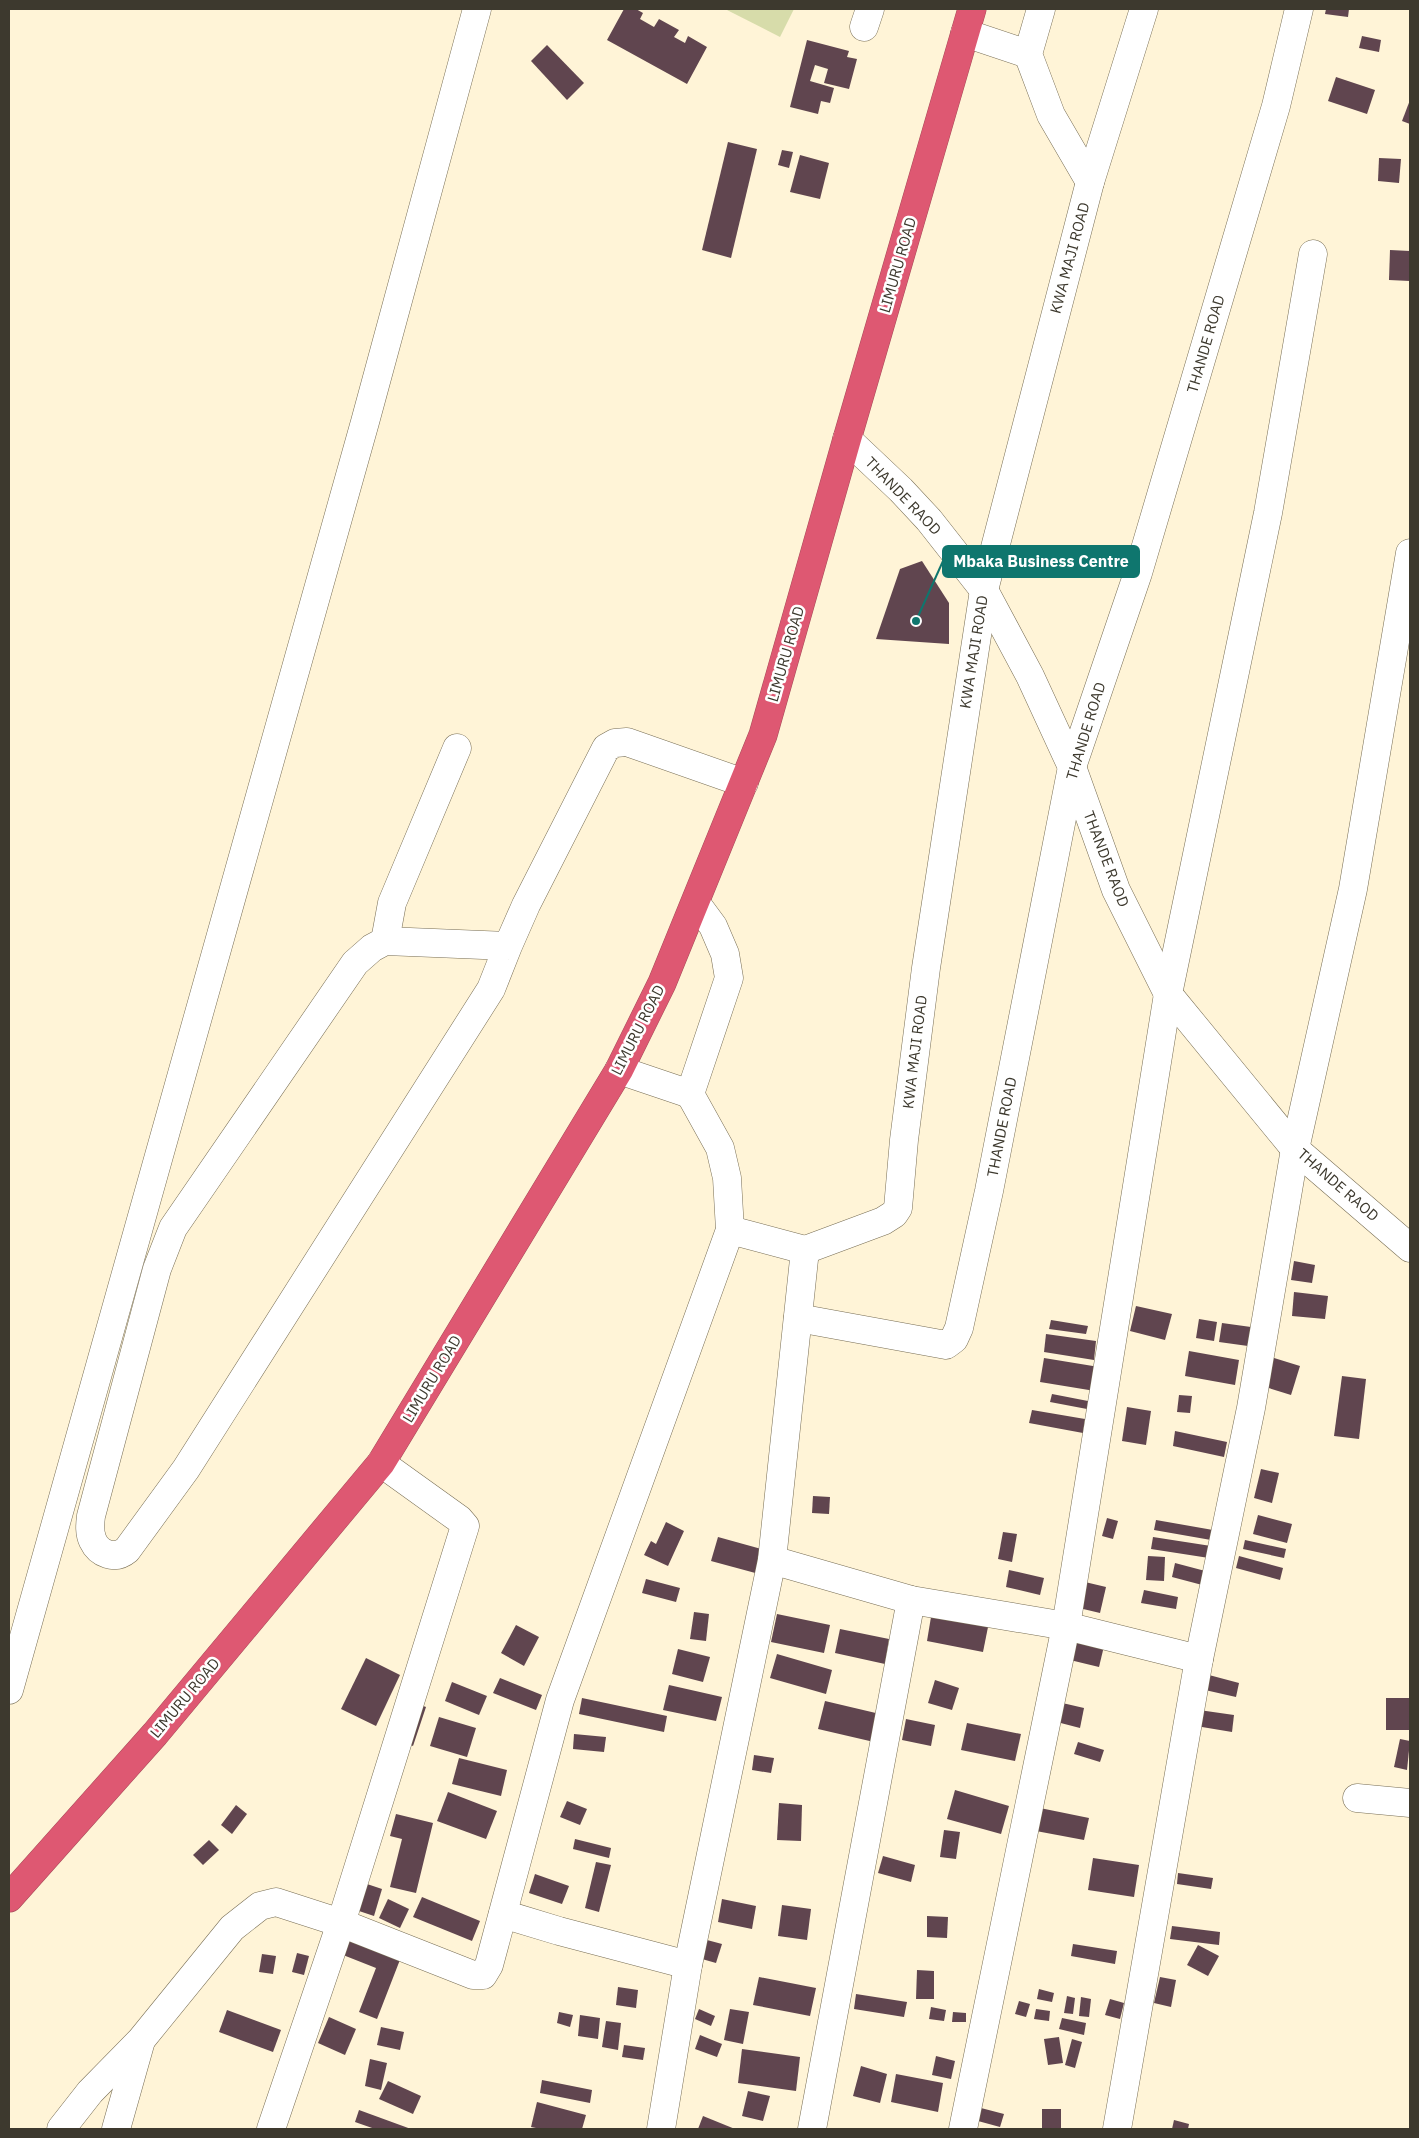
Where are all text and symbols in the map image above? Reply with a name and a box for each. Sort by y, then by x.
street label: KWA MAJI ROAD [1046,200,1093,316]
street label: LIMURU ROAD [875,215,920,315]
street label: THANDE ROAD [1182,293,1229,395]
street label: THANDE RAOD [861,453,945,539]
callout: Mbaka Business Centre [943,546,1139,577]
text: Mbaka Business Centre [953,551,1129,571]
street label: KWA MAJI ROAD [955,594,992,710]
street label: LIMURU ROAD [763,604,808,704]
street label: THANDE ROAD [1062,680,1109,782]
street label: THANDE RAOD [1079,808,1134,910]
street label: LIMURU ROAD [607,982,668,1078]
street label: KWA MAJI ROAD [898,994,931,1110]
street label: THANDE ROAD [983,1075,1020,1178]
street label: THANDE RAOD [1294,1144,1383,1225]
street label: LIMURU ROAD [398,1332,465,1426]
street label: LIMURU ROAD [146,1654,224,1742]

